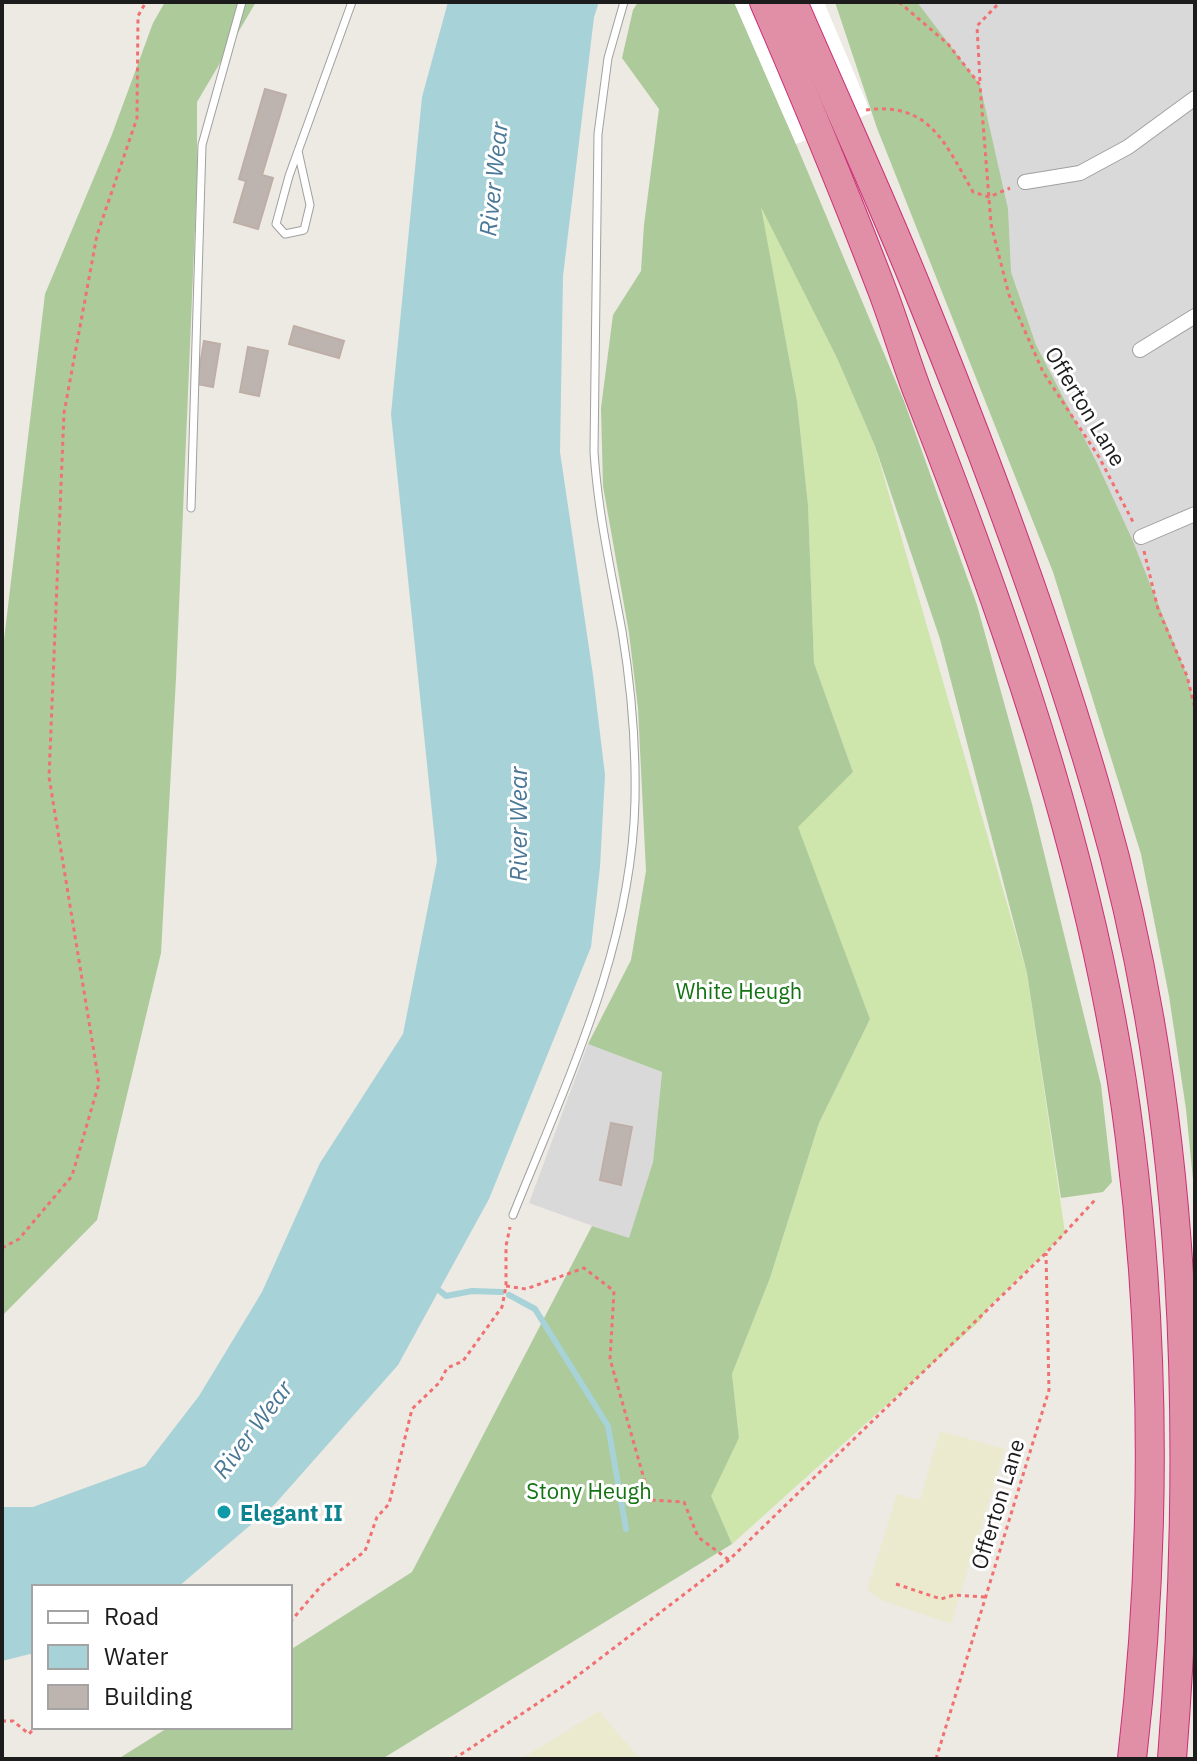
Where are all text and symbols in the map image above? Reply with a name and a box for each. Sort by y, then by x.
water label: River Wear [471,119,515,238]
street label: Offerton Lane [1039,341,1133,471]
water label: River Wear [502,765,534,881]
park label: White Heugh [676,976,802,1005]
water label: River Wear [205,1373,300,1484]
street label: Offerton Lane [963,1435,1031,1573]
park label: Stony Heugh [526,1476,652,1505]
place label: Elegant II [240,1498,343,1527]
marker: Elegant II [215,1503,233,1521]
legend [32,1585,292,1729]
text: Road [104,1600,159,1632]
text: Water [104,1640,168,1672]
text: Building [104,1680,192,1712]

